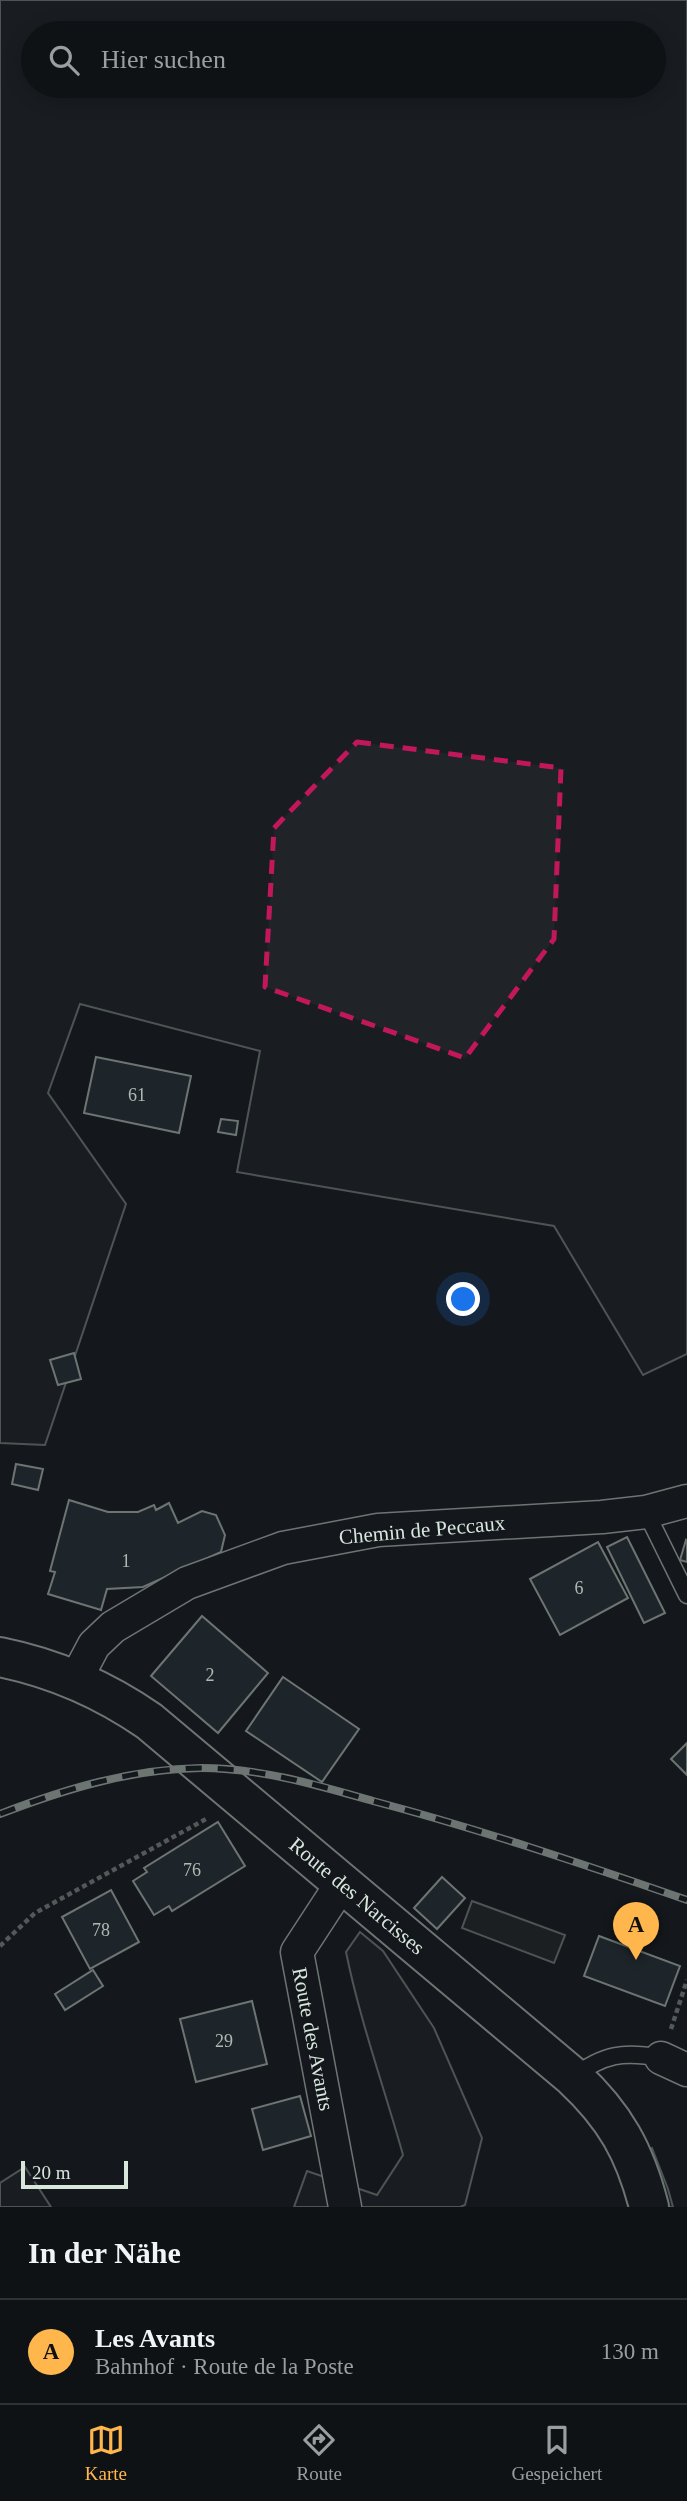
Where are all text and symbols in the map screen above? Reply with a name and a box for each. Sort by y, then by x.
search box [21,21,666,98]
icon: search [45,41,83,79]
text: Hier suchen [101,45,226,74]
house number: 61 [128,1085,146,1105]
your location [446,1282,480,1316]
street label: Chemin de Peccaux [338,1511,507,1549]
house number: 1 [122,1551,131,1571]
house number: 6 [575,1578,584,1598]
house number: 2 [206,1665,215,1685]
street label: Route des Narcisses [285,1832,429,1960]
house number: 76 [183,1860,201,1880]
pin: A [613,1902,659,1960]
house number: 78 [92,1920,110,1940]
street label: Route des Avants [287,1965,339,2113]
house number: 29 [215,2031,233,2051]
scale bar [21,2158,128,2190]
text: 20 m [32,2162,71,2183]
text: In der Nähe [28,2236,181,2269]
text: Les Avants [95,2324,215,2353]
text: A [43,2339,59,2364]
text: 130 m [601,2339,659,2364]
text: Bahnhof · Route de la Poste [95,2354,354,2379]
tab: Karte [85,2421,127,2485]
tab: Route [297,2421,342,2485]
tab: Gespeichert [511,2421,602,2485]

